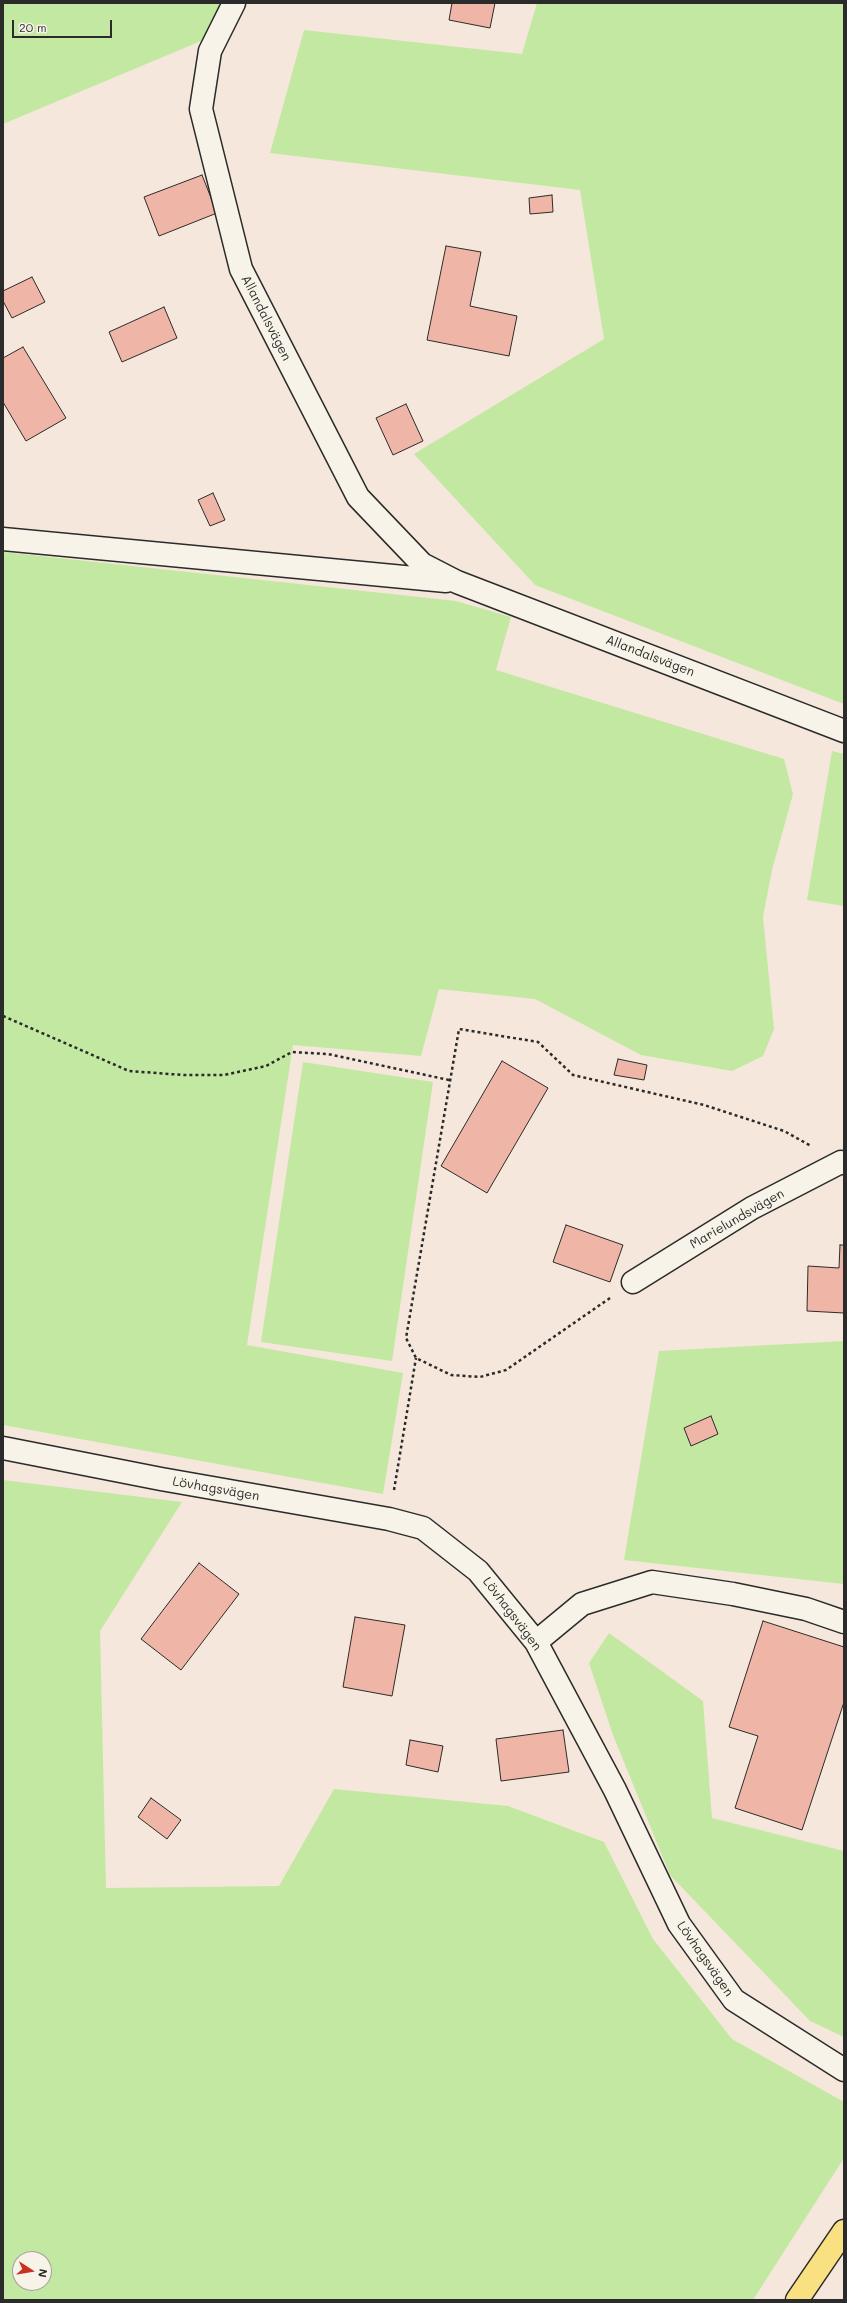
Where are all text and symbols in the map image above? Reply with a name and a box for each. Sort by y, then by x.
scale bar [14,12,114,38]
text: 20 m [19,19,47,35]
street label: Allandalsvägen [238,273,294,363]
street label: Allandalsvägen [603,632,697,680]
street label: Marielundsvägen [687,1186,787,1252]
street label: Lövhagsvägen [171,1474,261,1504]
street label: Lövhagsvägen [479,1574,545,1654]
street label: Lövhagsvägen [673,1919,737,1999]
north arrow [12,2251,52,2291]
text: N [35,2268,51,2279]

